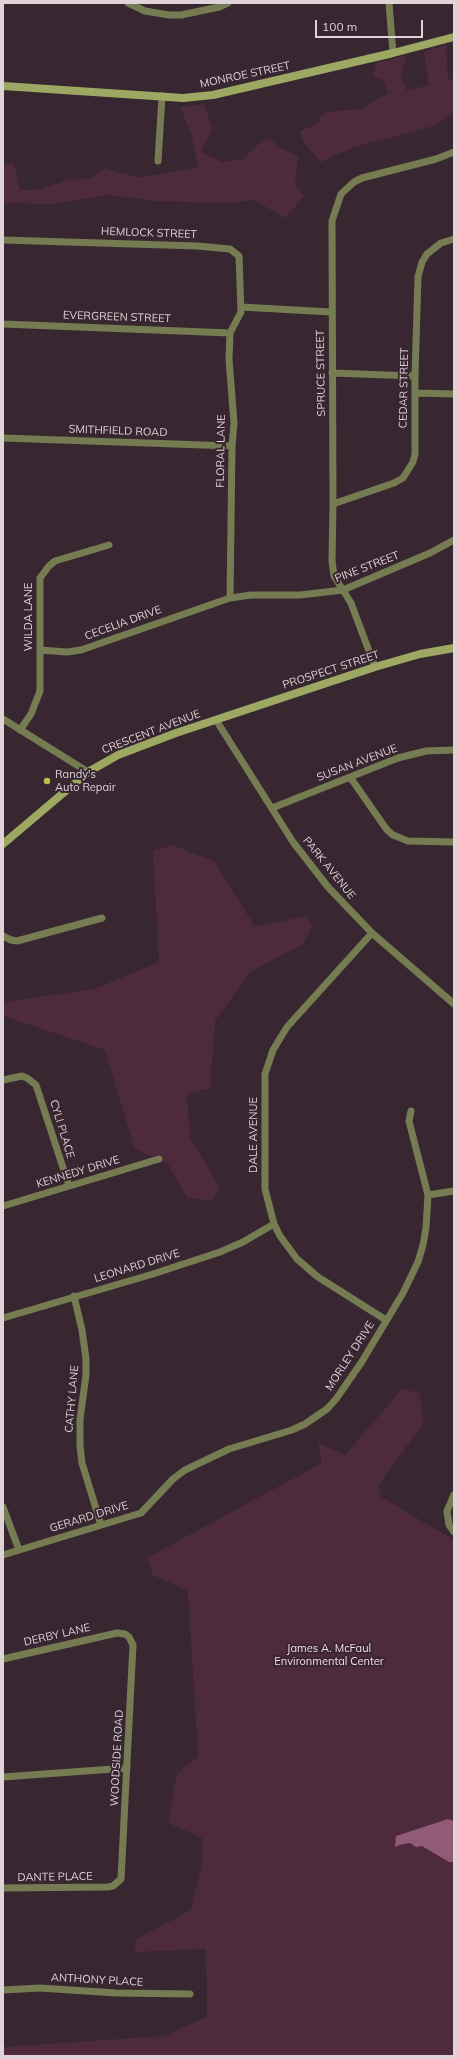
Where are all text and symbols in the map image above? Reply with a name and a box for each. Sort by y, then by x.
scale bar [317,12,425,38]
text: 100 m [322,19,357,34]
street label: MONROE STREET [199,59,291,91]
street label: HEMLOCK STREET [101,225,197,241]
street label: EVERGREEN STREET [63,309,171,325]
street label: SPRUCE STREET [314,329,328,417]
street label: CEDAR STREET [397,347,411,429]
street label: FLORAL LANE [214,414,228,488]
street label: SMITHFIELD ROAD [68,423,168,439]
street label: PINE STREET [333,549,401,585]
street label: WILDA LANE [22,583,36,651]
street label: CECELIA DRIVE [83,603,163,643]
street label: PROSPECT STREET [281,648,381,692]
street label: CRESCENT AVENUE [100,707,202,757]
street label: SUSAN AVENUE [315,742,399,784]
place label: Randy's Auto Repair [55,768,116,794]
marker: Randy's Auto Repair [42,776,52,786]
street label: PARK AVENUE [300,834,358,902]
street label: DALE AVENUE [247,1097,261,1173]
street label: CYLI PLACE [47,1098,77,1160]
street label: KENNEDY DRIVE [35,1153,121,1191]
street label: LEONARD DRIVE [93,1247,181,1285]
street label: MORLEY DRIVE [323,1319,377,1393]
street label: CATHY LANE [62,1365,82,1433]
street label: GERARD DRIVE [48,1499,130,1535]
street label: DERBY LANE [23,1621,91,1649]
park label: James A. McFaul Environmental Center [274,1642,384,1668]
street label: WOODSIDE ROAD [108,1709,126,1807]
street label: DANTE PLACE [17,1870,93,1884]
street label: ANTHONY PLACE [50,1971,144,1989]

